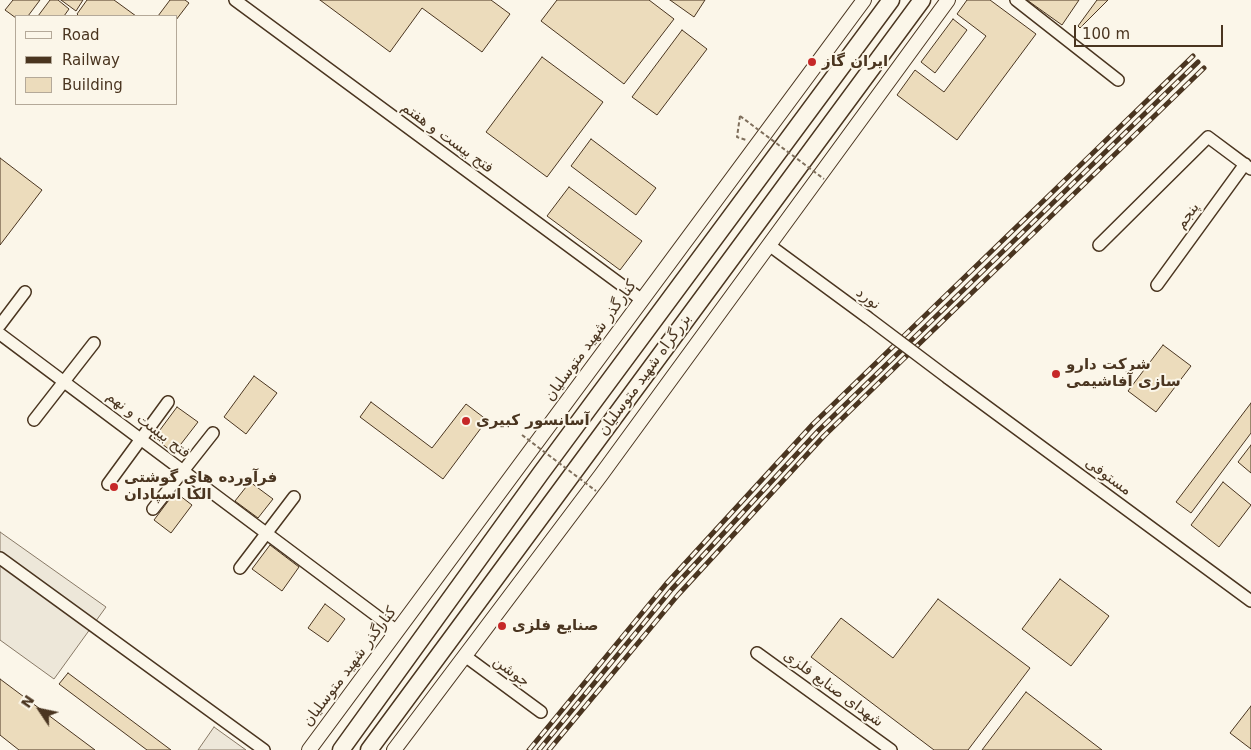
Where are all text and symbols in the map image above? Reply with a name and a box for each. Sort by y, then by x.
legend [15,15,178,105]
scale bar [1076,15,1225,47]
text: 100 m [1082,25,1130,43]
text: Road [62,26,100,44]
text: Railway [62,51,120,69]
place label: ایران گاز [822,53,888,71]
marker: ایران گاز [806,56,818,68]
text: Building [62,76,123,94]
street label: فتح بیست و هفتم [397,98,497,178]
street label: پنجم [1172,199,1204,233]
street label: کنارگذر شهید متوسلیان [541,277,641,405]
street label: نورد [852,284,884,314]
street label: بزرگراه شهید متوسلیان [595,310,695,440]
place label: شرکت دارو سازی آفاشیمی [1066,356,1181,391]
marker: شرکت دارو سازی آفاشیمی [1050,368,1062,380]
street label: فتح بیست و نهم [102,387,194,463]
place label: آسانسور کبیری [476,412,590,430]
marker: آسانسور کبیری [460,415,472,427]
street label: مستوفی [1081,454,1135,500]
place label: فرآورده های گوشتی الکا اسپادان [124,469,277,504]
marker: فرآورده های گوشتی الکا اسپادان [108,481,120,493]
street label: کنارگذر شهید متوسلیان [299,604,401,730]
place label: صنایع فلزی [512,617,598,635]
marker: صنایع فلزی [496,620,508,632]
street label: شهدای صنایع فلزی [780,647,886,731]
street label: جوشن [489,653,533,691]
north arrow [15,685,65,735]
text: N [18,692,37,711]

